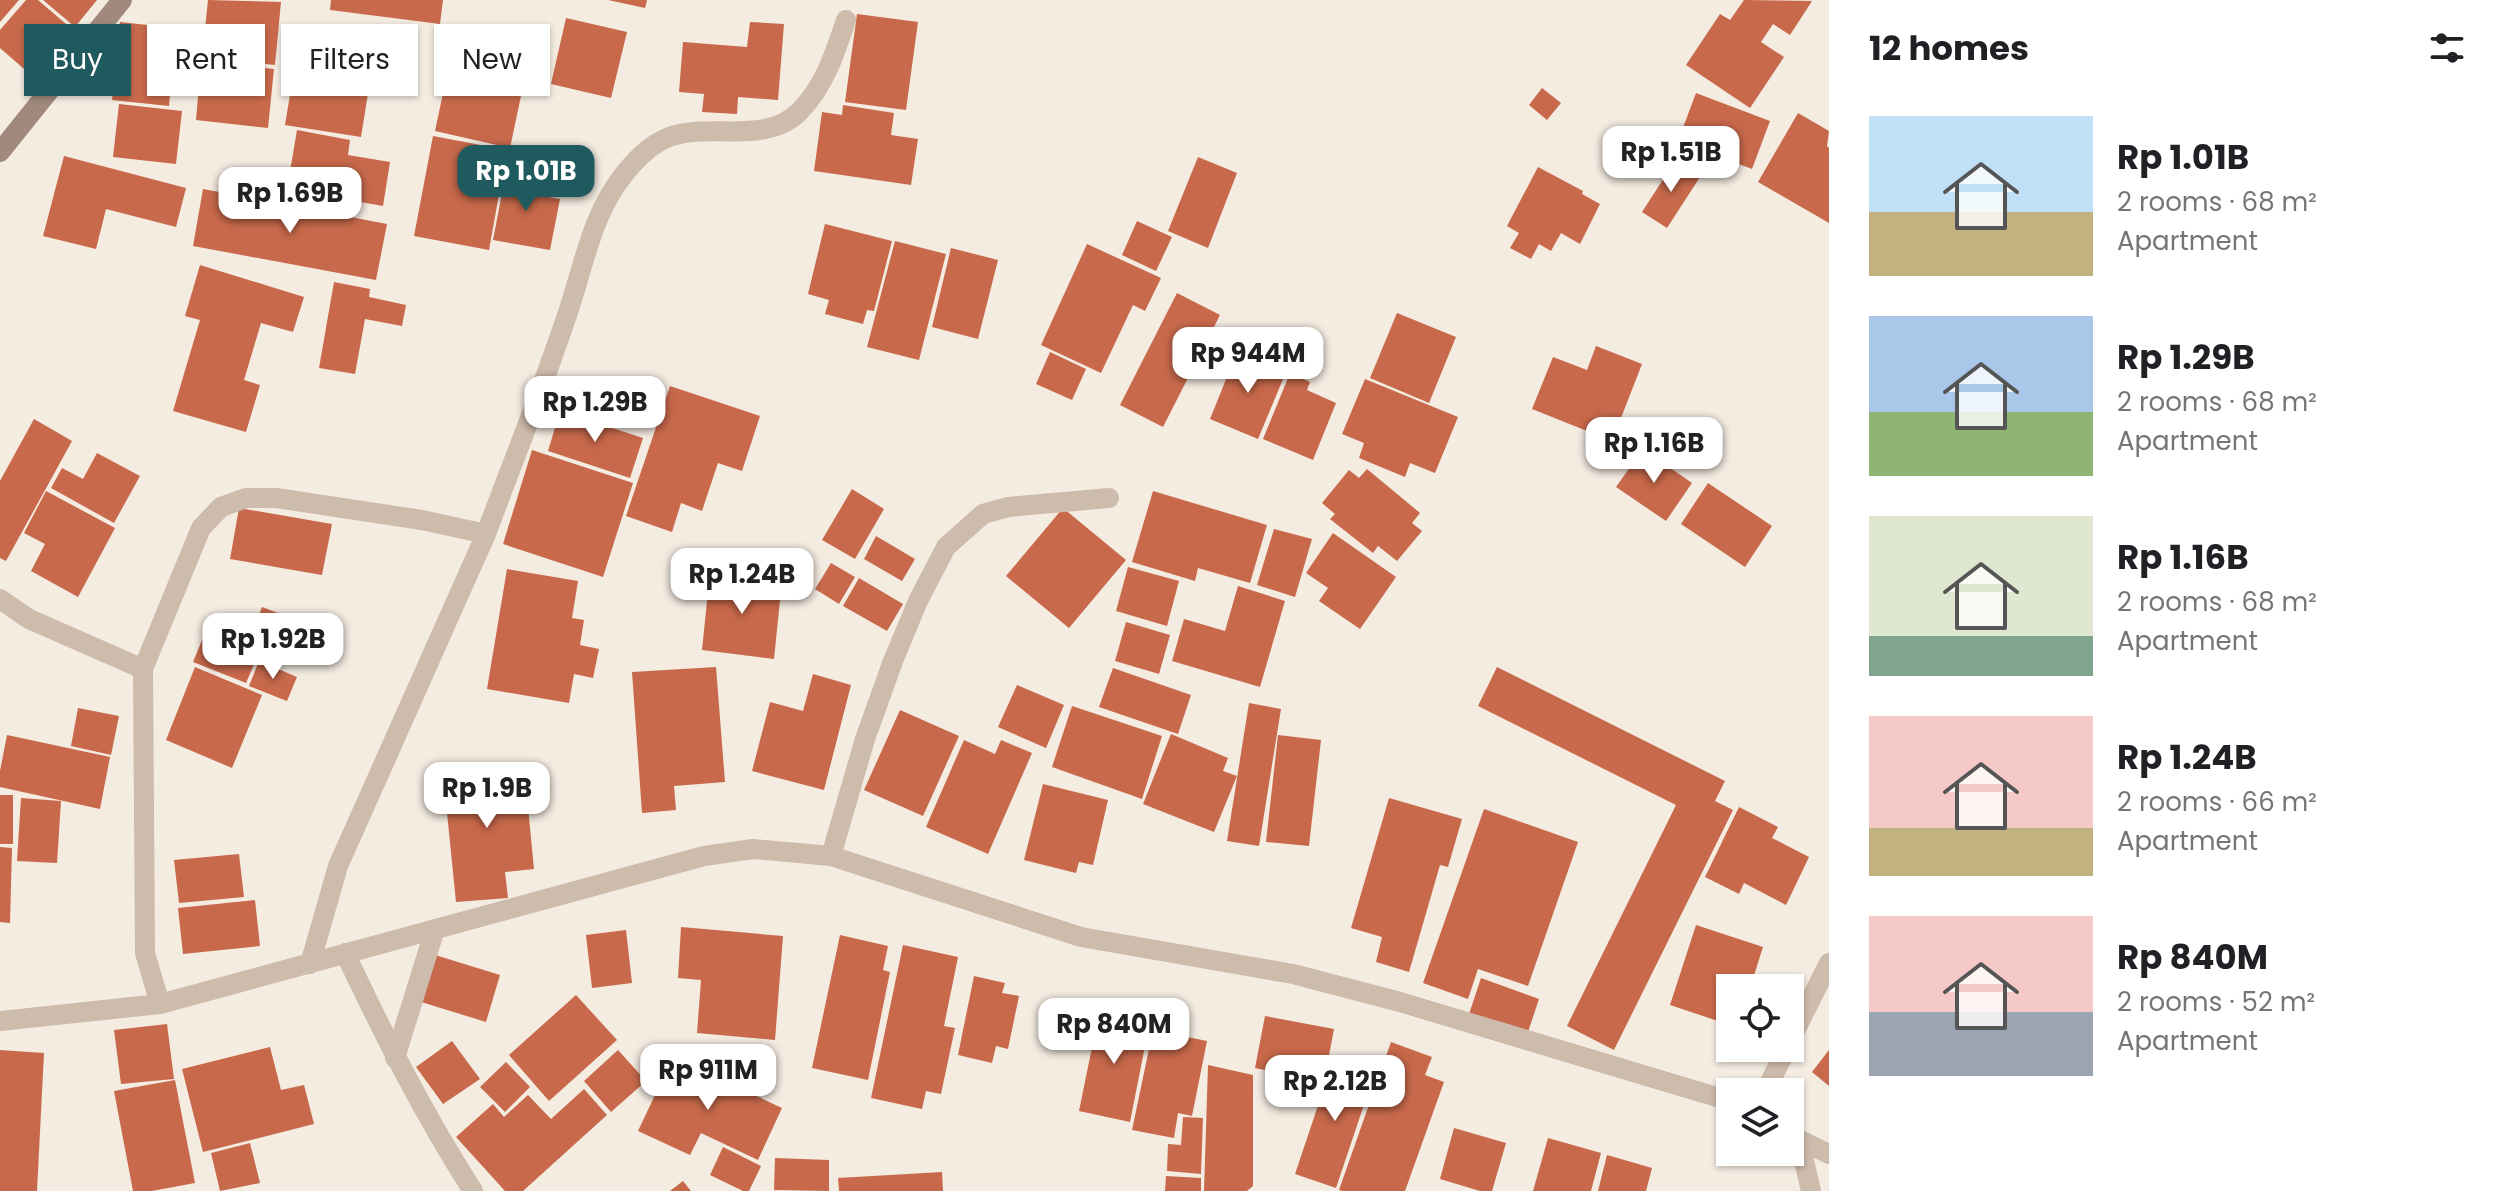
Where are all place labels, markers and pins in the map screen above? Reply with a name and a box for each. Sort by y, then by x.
pin: Rp 1.51B [1588,126,1754,194]
pin: Rp 1.01B [443,145,609,213]
pin: Rp 1.69B [207,167,373,235]
pin: Rp 944M [1174,327,1322,395]
pin: Rp 1.29B [512,376,678,444]
pin: Rp 1.16B [1571,417,1737,485]
pin: Rp 1.24B [659,548,825,616]
pin: Rp 1.92B [190,613,356,681]
pin: Rp 1.9B [413,762,561,830]
pin: Rp 840M [1040,998,1188,1066]
pin: Rp 911M [634,1044,782,1112]
pin: Rp 2.12B [1252,1055,1418,1123]

